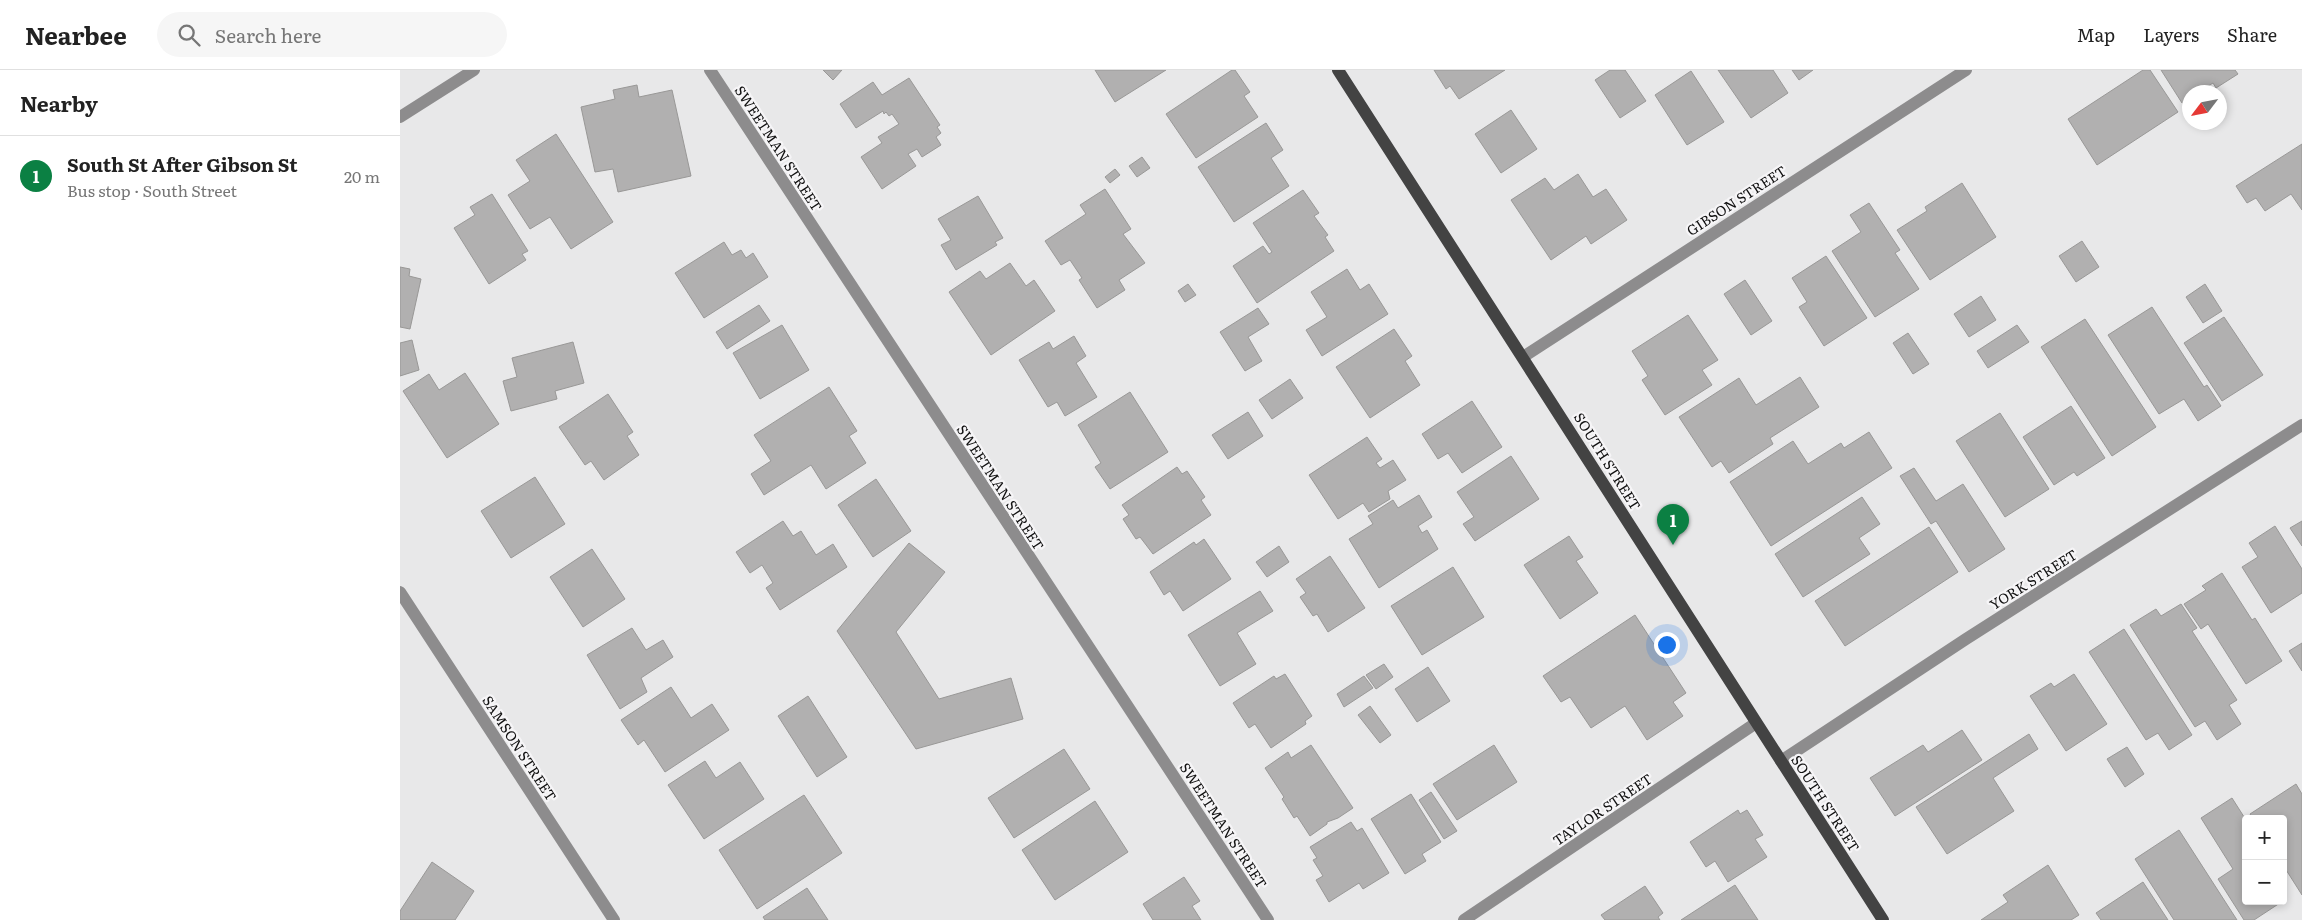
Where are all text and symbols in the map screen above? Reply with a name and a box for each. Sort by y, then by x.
search box [157,12,507,57]
text: Nearbee [25,17,127,52]
icon: search [175,21,203,49]
text: Search here [215,21,321,49]
text: Map [2077,21,2115,48]
text: Layers [2143,21,2199,48]
text: Share [2227,21,2277,48]
street label: SWEETMAN STREET [731,81,827,215]
north arrow [2182,85,2227,130]
text: Nearby [20,87,98,118]
text: South St After Gibson St [67,150,298,178]
street label: GIBSON STREET [1682,160,1790,240]
text: 1 [33,164,39,188]
text: 20 m [344,164,380,188]
text: Bus stop · South Street [67,178,237,202]
street label: SOUTH STREET [1570,408,1646,514]
street label: SWEETMAN STREET [953,420,1049,554]
pin: 1 [1657,504,1689,545]
street label: YORK STREET [1985,544,2081,614]
your location [1654,632,1680,658]
street label: SAMSON STREET [478,691,562,805]
street label: SOUTH STREET [1787,751,1865,855]
street label: SWEETMAN STREET [1176,758,1272,892]
street label: TAYLOR STREET [1548,768,1656,850]
map controls [2242,815,2287,905]
button: + [2242,815,2287,860]
button: − [2242,860,2287,905]

